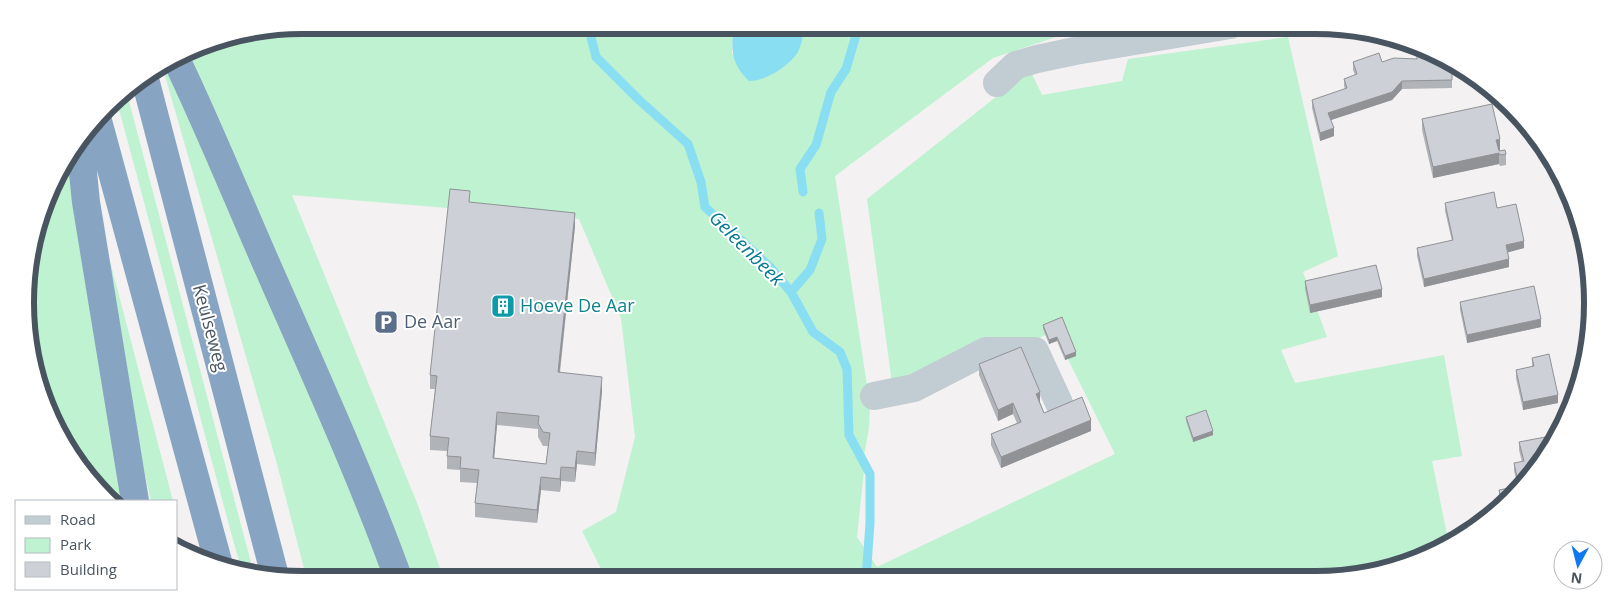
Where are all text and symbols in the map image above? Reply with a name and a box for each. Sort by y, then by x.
water label: Geleenbeek [704,205,791,292]
street label: Keulseweg [188,282,234,374]
building icon: Hoeve De Aar [490,293,516,319]
place label: Hoeve De Aar [520,293,635,317]
parking icon: De Aar [373,309,399,335]
place label: De Aar [404,309,461,333]
legend [15,500,178,590]
text: Road [60,509,96,529]
text: Park [60,534,91,554]
north arrow [1553,540,1603,590]
text: Building [60,559,117,579]
text: N [1570,568,1583,589]

